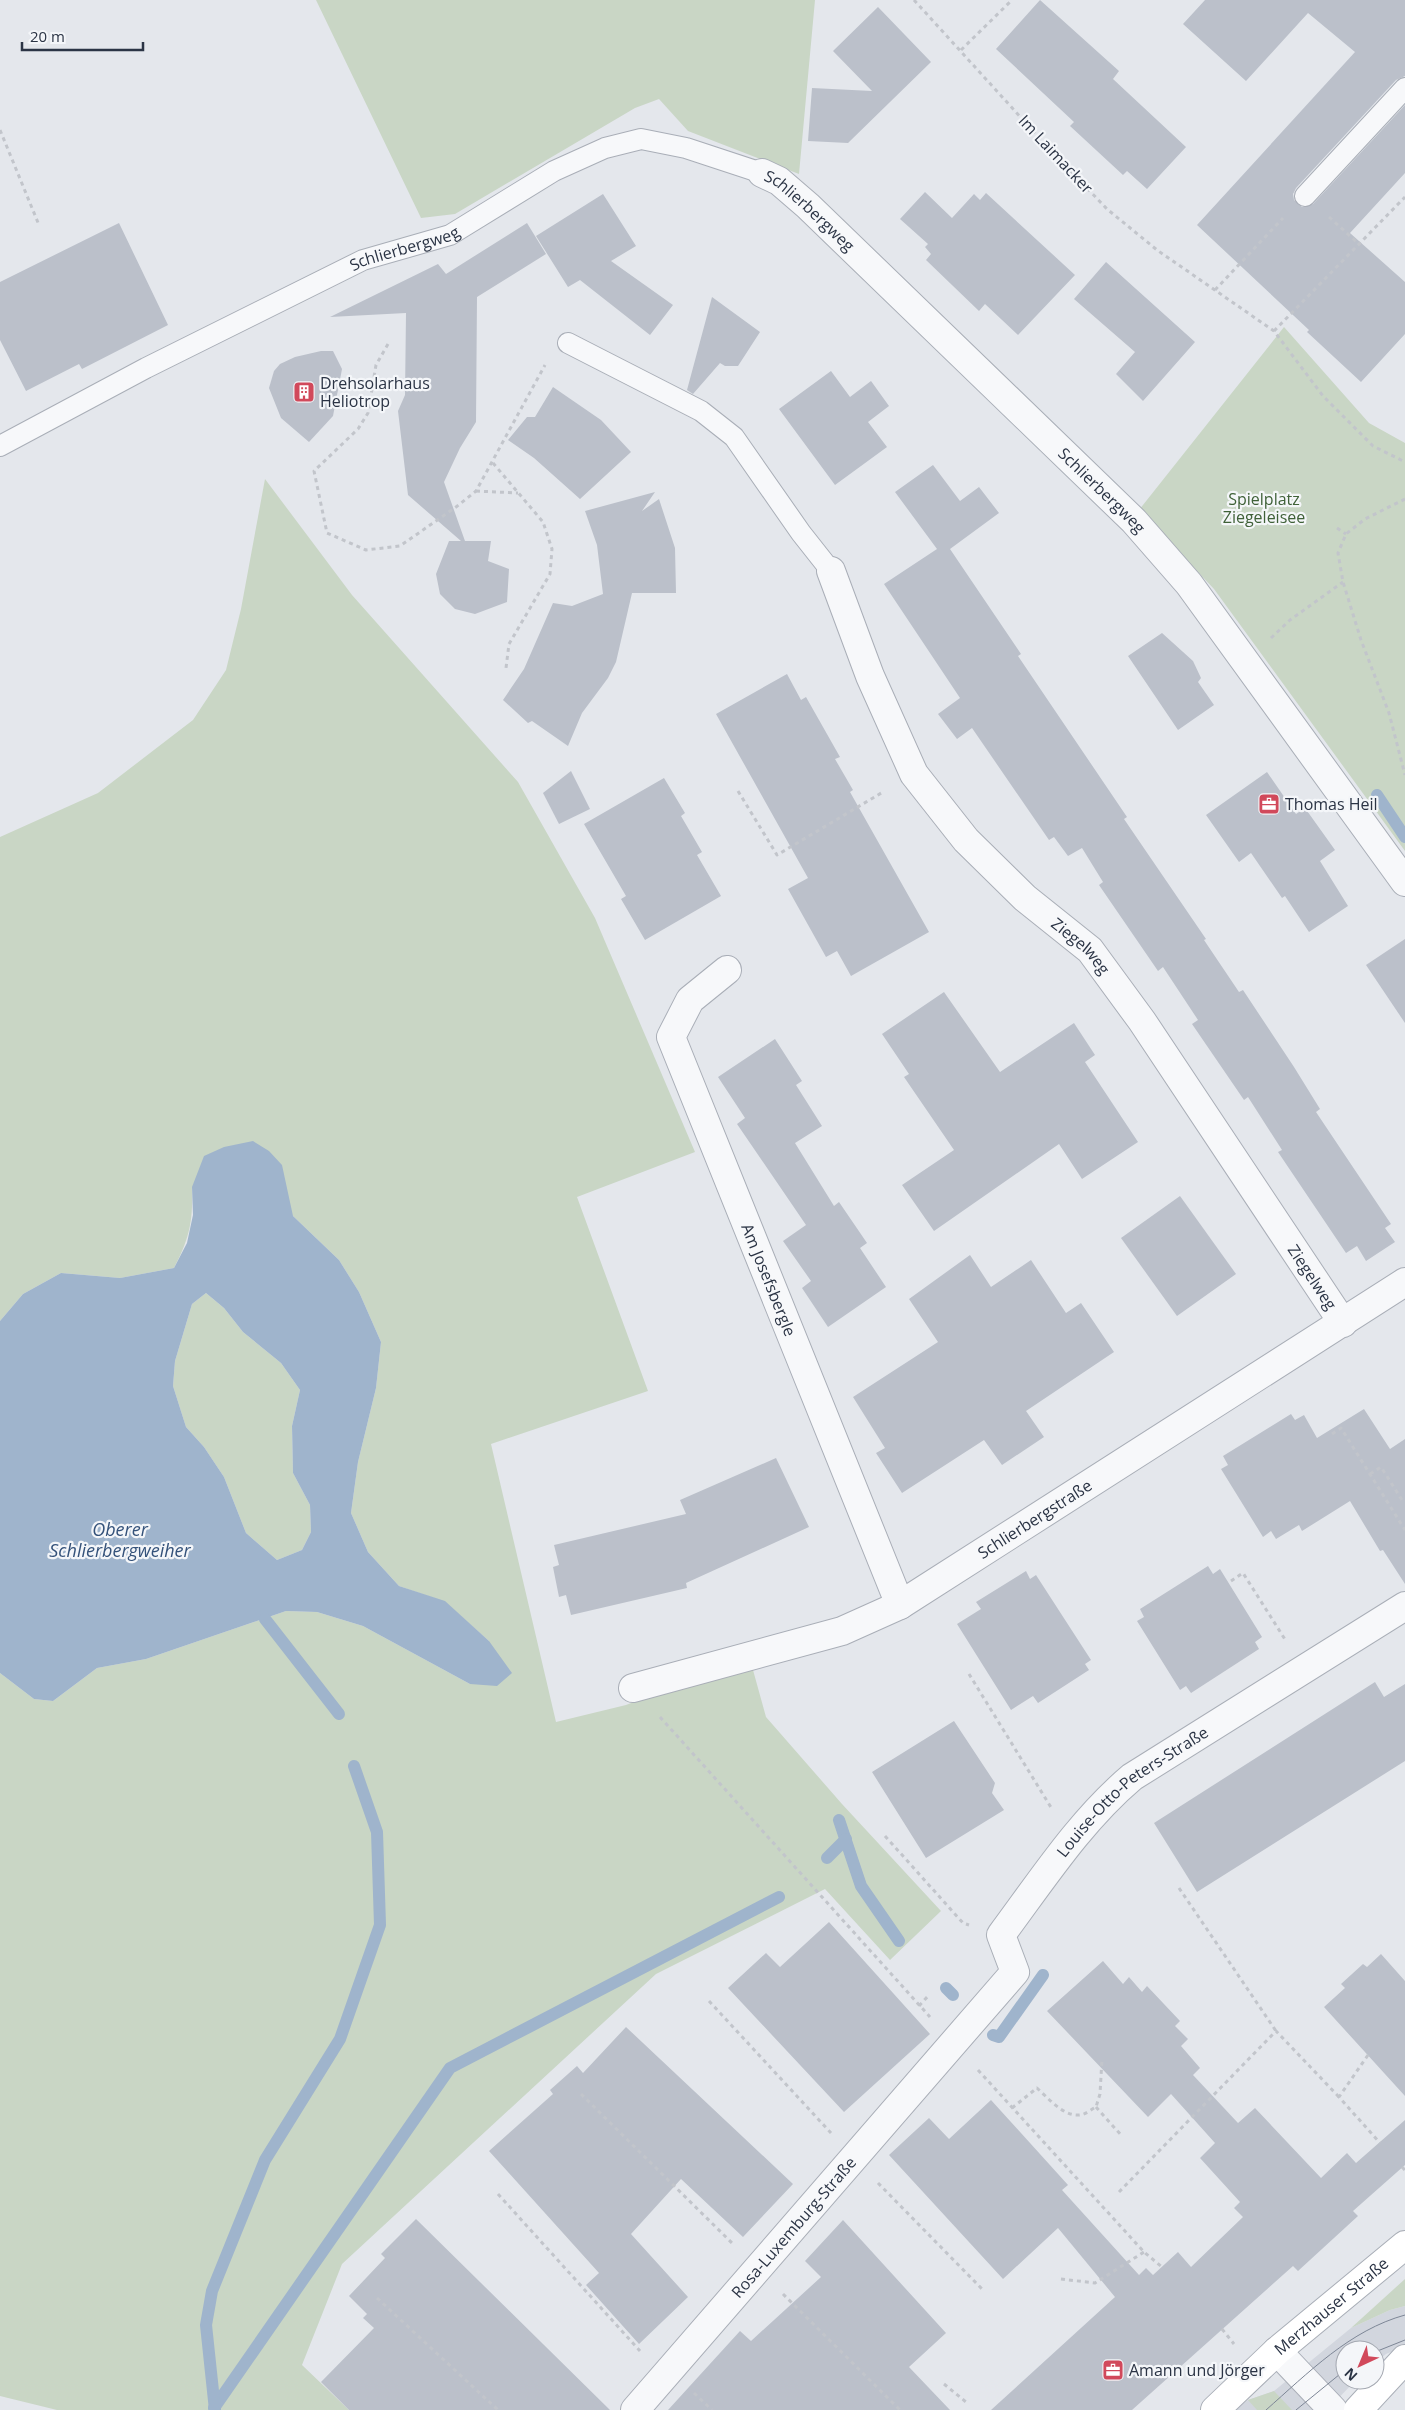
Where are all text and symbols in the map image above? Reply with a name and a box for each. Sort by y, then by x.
scale bar [22,20,144,52]
text: 20 m [30,26,65,46]
street label: Im Laimacker [1014,110,1098,198]
street label: Schlierbergweg [761,165,860,256]
street label: Schlierbergweg [346,220,464,276]
place label: Drehsolarhaus Heliotrop [320,372,430,412]
building icon: Drehsolarhaus Heliotrop [292,380,316,404]
street label: Schlierbergweg [1053,443,1151,538]
park label: Spielplatz Ziegeleisee [1223,488,1305,528]
office icon: Thomas Heil [1257,792,1281,816]
place label: Thomas Heil [1285,793,1378,815]
street label: Ziegelweg [1047,912,1115,979]
street label: Am Josefsbergle [736,1220,801,1339]
street label: Ziegelweg [1283,1240,1342,1314]
street label: Schlierbergstraße [973,1474,1096,1564]
water label: Oberer Schlierbergweiher [49,1517,192,1562]
street label: Louise-Otto-Peters-Straße [1051,1721,1212,1862]
street label: Rosa-Luxemburg-Straße [726,2152,861,2303]
street label: Merzhauser Straße [1269,2252,1393,2360]
north arrow [1335,2340,1385,2390]
office icon: Amann und Jörger [1101,2358,1125,2382]
place label: Amann und Jörger [1129,2359,1265,2381]
text: N [1340,2364,1361,2386]

